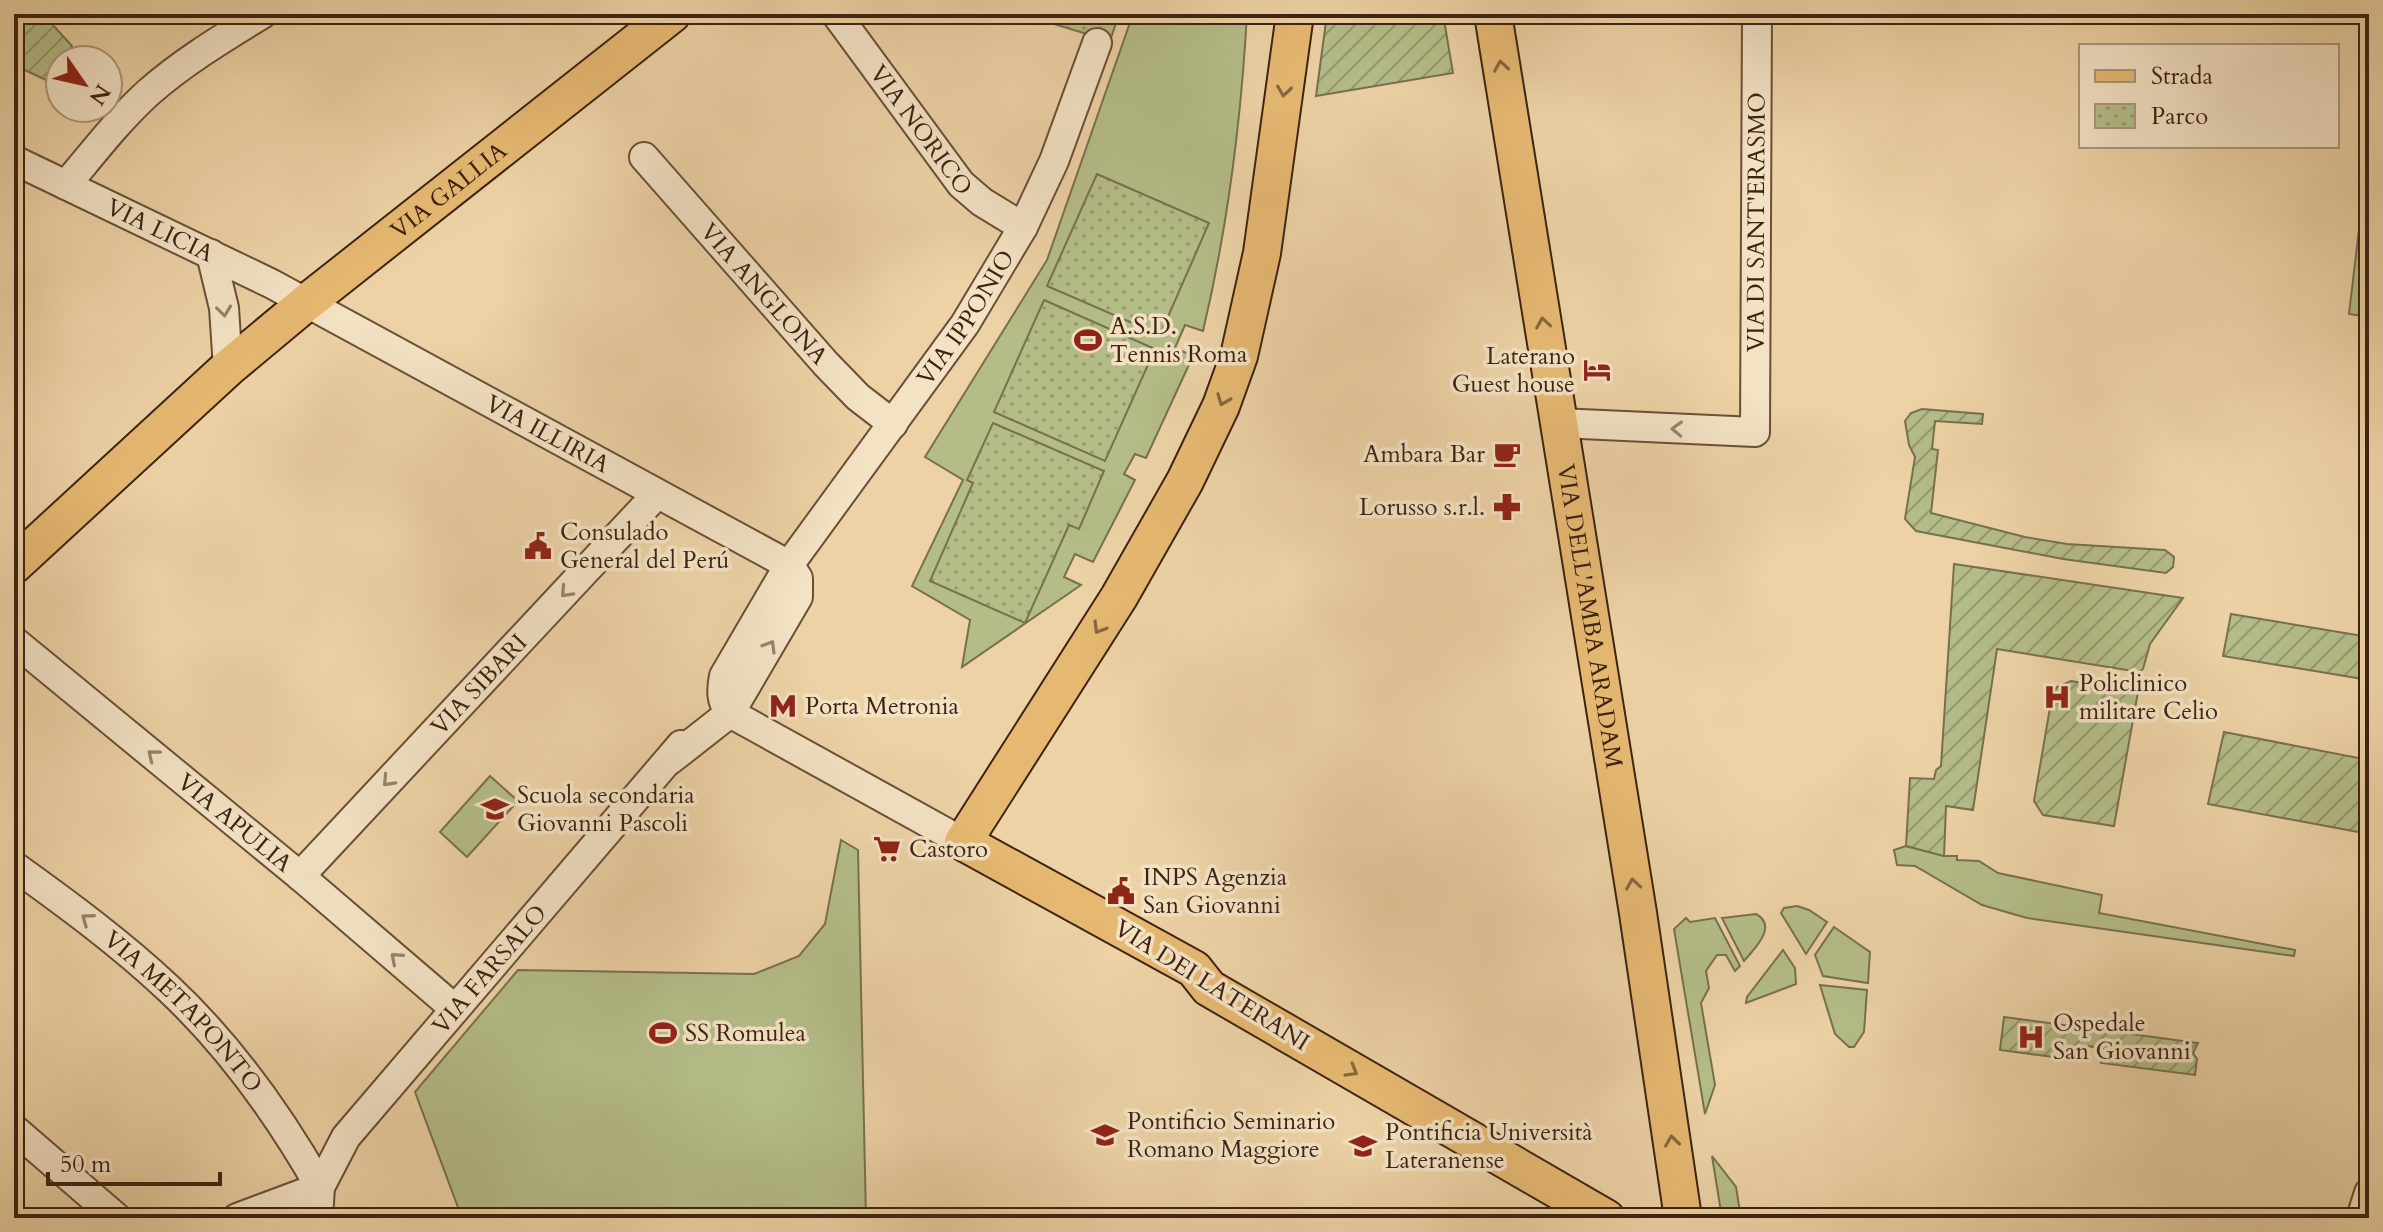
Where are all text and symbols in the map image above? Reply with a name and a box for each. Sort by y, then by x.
north arrow [44,44,124,124]
legend [2079,44,2339,148]
street label: VIA NORICO [862,58,980,202]
one-way arrow [1494,59,1511,73]
text: Strada [2151,60,2214,93]
text: N [82,78,118,111]
one-way arrow [1276,84,1293,98]
street label: VIA DI SANT'ERASMO [1739,92,1774,352]
text: Parco [2151,100,2208,133]
street label: VIA GALLIA [384,134,515,247]
street label: VIA LICIA [100,191,220,271]
street label: VIA ANGLONA [692,216,836,373]
street label: VIA IPPONIO [909,244,1023,392]
one-way arrow [215,304,232,317]
place label: A.S.D. Tennis Roma [1110,310,1248,371]
one-way arrow [1535,316,1552,330]
sports icon: A.S.D. Tennis Roma [1073,325,1103,355]
place label: Laterano Guest house [1452,340,1575,401]
hotel icon: Laterano Guest house [1582,355,1612,385]
street label: VIA ILLIRIA [479,387,616,482]
one-way arrow [1216,392,1233,406]
one-way arrow [1670,420,1683,437]
place label: Ambara Bar [1363,438,1485,471]
cafe icon: Ambara Bar [1492,439,1522,469]
street label: VIA DELL'AMBA ARADAM [1549,462,1630,771]
place label: Lorusso s.r.l. [1359,491,1485,524]
pharmacy icon: Lorusso s.r.l. [1492,492,1522,522]
place label: Consulado General del Perú [560,516,729,577]
public building icon: Consulado General del Perú [523,531,553,561]
one-way arrow [560,583,575,597]
one-way arrow [1094,620,1109,634]
street label: VIA SIBARI [424,627,535,743]
one-way arrow [760,640,776,655]
place label: Policlinico militare Celio [2079,667,2218,728]
hospital icon: Policlinico militare Celio [2042,682,2072,712]
place label: Porta Metronia [805,690,960,723]
metro station icon: Porta Metronia [768,691,798,721]
one-way arrow [148,750,162,765]
street label: VIA APULIA [170,766,300,881]
one-way arrow [382,772,397,786]
place label: Scuola secondaria Giovanni Pascoli [517,779,695,840]
school or university icon: Scuola secondaria Giovanni Pascoli [480,794,510,824]
place label: Castoro [909,833,988,866]
supermarket icon: Castoro [872,834,902,864]
place label: INPS Agenzia San Giovanni [1143,861,1288,922]
public building icon: INPS Agenzia San Giovanni [1106,876,1136,906]
one-way arrow [1625,877,1642,891]
street label: VIA FARSALO [425,898,555,1042]
street label: VIA DEI LATERANI [1108,912,1316,1059]
one-way arrow [81,914,95,928]
street label: VIA METAPONTO [97,923,270,1100]
one-way arrow [390,953,405,968]
place label: Ospedale San Giovanni [2053,1007,2191,1068]
place label: SS Romulea [685,1017,807,1050]
sports icon: SS Romulea [648,1018,678,1048]
hospital icon: Ospedale San Giovanni [2016,1022,2046,1052]
one-way arrow [1343,1061,1358,1077]
place label: Pontificio Seminario Romano Maggiore [1127,1105,1335,1166]
place label: Pontificia Università Lateranense [1385,1116,1593,1177]
school or university icon: Pontificio Seminario Romano Maggiore [1090,1120,1120,1150]
school or university icon: Pontificia Università Lateranense [1348,1131,1378,1161]
one-way arrow [1664,1134,1681,1148]
scale bar [48,1136,220,1186]
text: 50 m [60,1148,112,1181]

